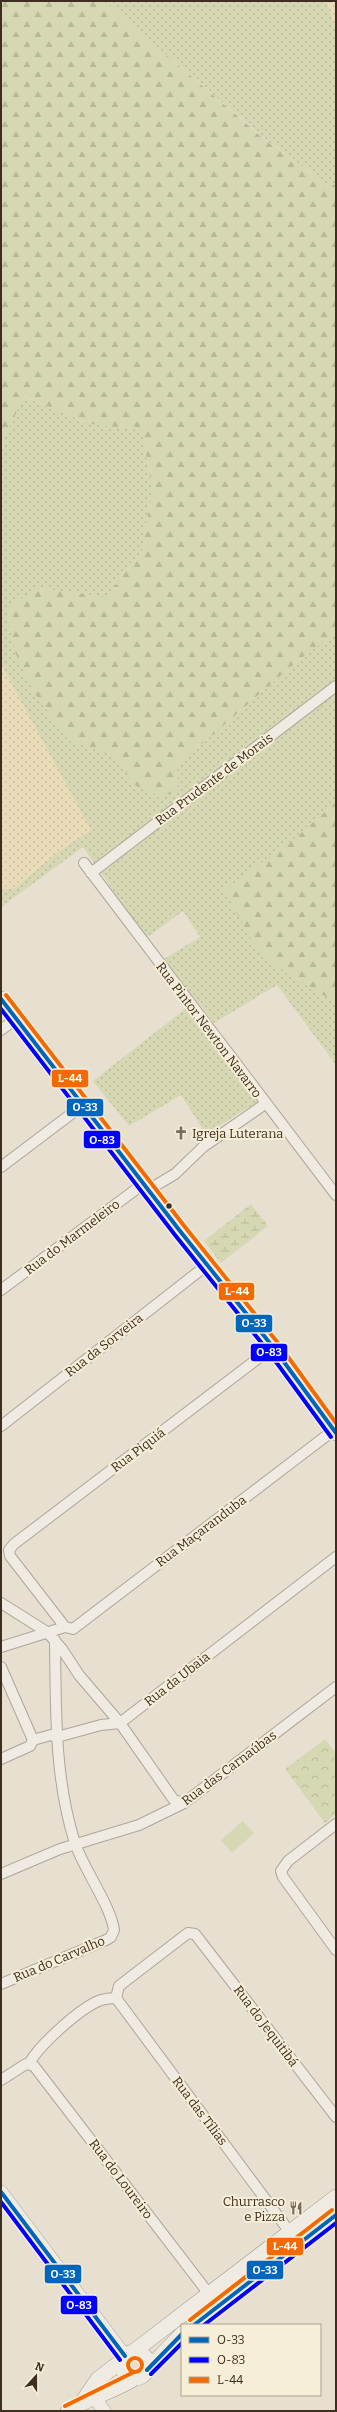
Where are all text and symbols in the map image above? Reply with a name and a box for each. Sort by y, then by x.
street label: Rua Prudente de Morais [152,730,276,828]
street label: Rua Pintor Newton Navarro [153,959,265,1101]
line badge: L-44 [51,1069,89,1088]
text: L-44 [58,1072,83,1085]
line badge: O-33 [66,1098,104,1117]
text: O-33 [72,1101,98,1114]
church icon: Igreja Luterana [173,1125,189,1141]
place label: Igreja Luterana [192,1126,283,1141]
line badge: O-83 [83,1130,121,1149]
text: O-83 [89,1134,115,1147]
street label: Rua do Marmeleiro [22,1196,122,1278]
unlabelled marker [164,1201,174,1211]
line badge: L-44 [218,1282,255,1301]
text: L-44 [225,1285,250,1298]
street label: Rua da Sorveira [62,1310,146,1380]
line badge: O-33 [235,1314,273,1333]
text: O-33 [241,1317,267,1330]
line badge: O-83 [250,1343,288,1362]
text: O-83 [256,1346,282,1359]
street label: Rua Piquiá [108,1425,168,1475]
street label: Rua Maçaranduba [153,1492,249,1570]
street label: Rua da Ubaia [141,1649,213,1709]
street label: Rua das Carnaúbas [179,1728,279,1808]
street label: Rua do Carvalho [11,1933,107,1985]
street label: Rua do Jequitibá [231,1982,301,2070]
street label: Rua das Tílias [169,2074,231,2148]
street label: Rua do Loureiro [86,2136,156,2222]
place label: Churrasco e Pizza [223,2194,285,2224]
restaurant icon: Churrasco e Pizza [288,2200,304,2216]
line badge: L-44 [266,2237,304,2256]
text: L-44 [273,2240,298,2253]
line badge: O-33 [246,2260,284,2280]
line badge: O-33 [44,2264,82,2284]
text: O-33 [252,2264,278,2277]
text: O-33 [50,2268,76,2281]
line badge: O-83 [60,2295,98,2315]
text: O-83 [66,2299,92,2312]
legend [181,2324,321,2396]
text: O-33 [217,2333,245,2347]
text: O-83 [217,2353,245,2367]
north arrow [16,2356,56,2396]
text: N [33,2360,46,2375]
text: L-44 [217,2373,243,2387]

